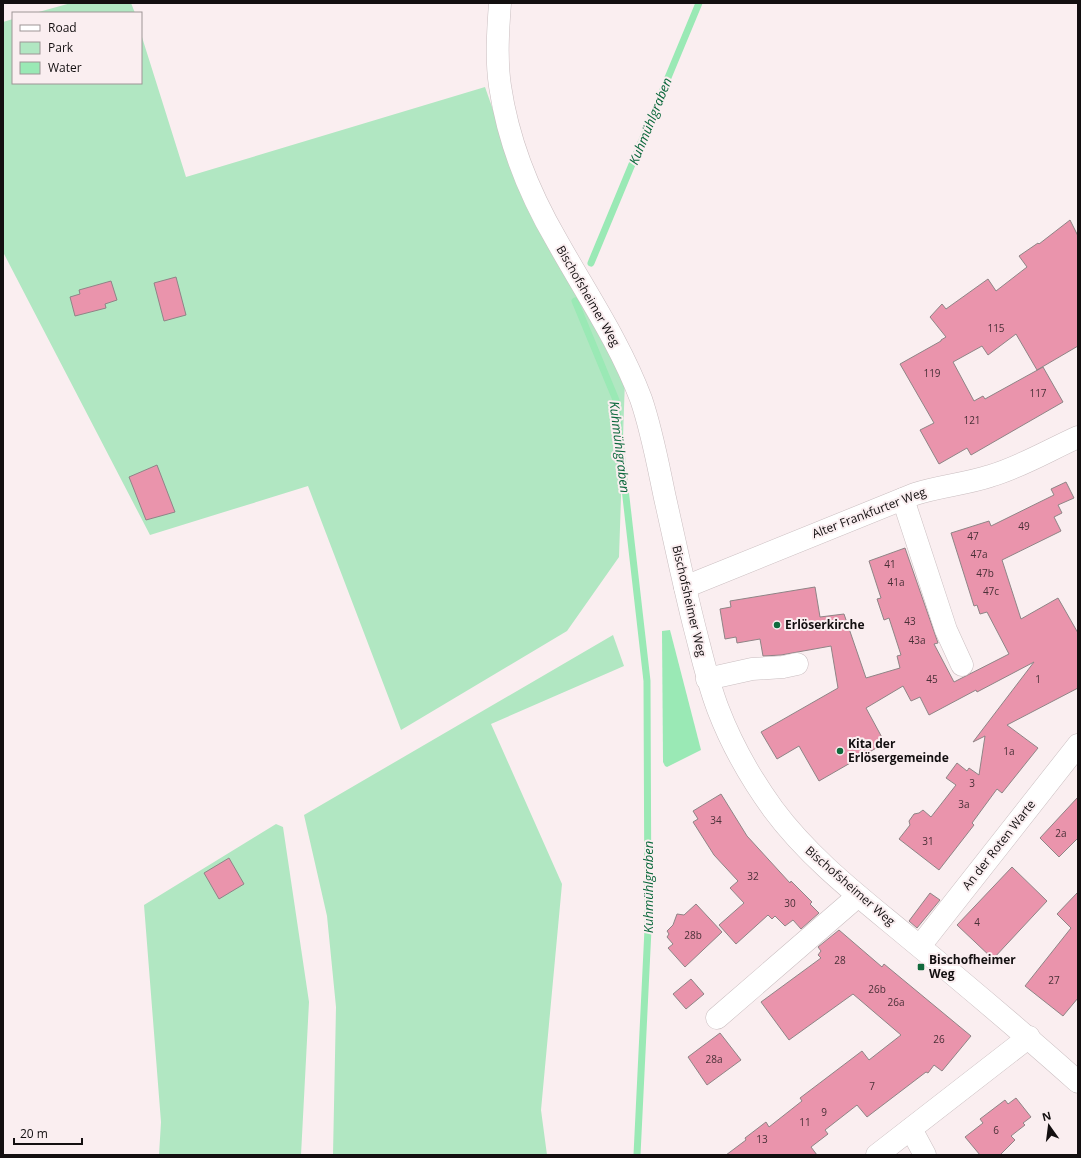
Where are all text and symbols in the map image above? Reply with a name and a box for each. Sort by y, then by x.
legend [12,12,142,84]
text: Road [48,19,77,36]
text: Park [48,39,74,56]
text: Water [48,59,82,76]
water label: Kuhmühlgraben [624,75,676,167]
street label: Bischofsheimer Weg [553,242,625,350]
house number: 115 [987,321,1005,335]
house number: 119 [923,366,941,380]
house number: 117 [1029,386,1047,400]
water label: Kuhmühlgraben [605,400,635,494]
house number: 121 [963,413,981,427]
street label: Alter Frankfurter Weg [809,483,929,542]
house number: 49 [1018,519,1030,533]
house number: 47 [967,529,979,543]
street label: Bischofsheimer Weg [668,543,711,659]
house number: 47a [971,547,988,561]
house number: 41 [884,557,896,571]
house number: 47b [976,566,994,580]
house number: 41a [888,575,905,589]
house number: 47c [983,584,999,598]
house number: 43 [904,614,916,628]
place label: Erlöserkirche [785,616,864,633]
marker: Erlöserkirche [772,620,782,630]
house number: 43a [909,633,926,647]
house number: 45 [926,672,938,686]
house number: 1 [1035,672,1041,686]
place label: Kita der Erlösergemeinde [848,735,949,766]
house number: 1a [1003,744,1015,758]
marker: Kita der Erlösergemeinde [835,746,845,756]
house number: 3 [969,776,975,790]
street label: An der Roten Warte [958,796,1039,893]
house number: 3a [958,797,970,811]
house number: 34 [710,813,722,827]
house number: 2a [1055,826,1067,840]
house number: 31 [922,834,934,848]
water label: Kuhmühlgraben [639,841,657,933]
street label: Bischofsheimer Weg [802,842,899,930]
house number: 32 [747,869,759,883]
house number: 30 [784,896,796,910]
house number: 4 [974,915,980,929]
house number: 28b [684,928,702,942]
place label: Bischofheimer Weg [929,951,1016,982]
house number: 28 [834,953,846,967]
marker: Bischofheimer Weg [916,962,926,972]
house number: 27 [1048,973,1060,987]
house number: 26b [868,982,886,996]
house number: 26a [888,995,905,1009]
house number: 26 [933,1032,945,1046]
house number: 28a [706,1052,723,1066]
house number: 7 [869,1079,875,1093]
house number: 9 [821,1105,827,1119]
north arrow [1029,1106,1069,1146]
text: N [1040,1107,1053,1124]
house number: 11 [799,1115,811,1129]
scale bar [14,1120,82,1146]
house number: 6 [993,1123,999,1137]
text: 20 m [20,1125,48,1142]
house number: 13 [756,1132,768,1146]

